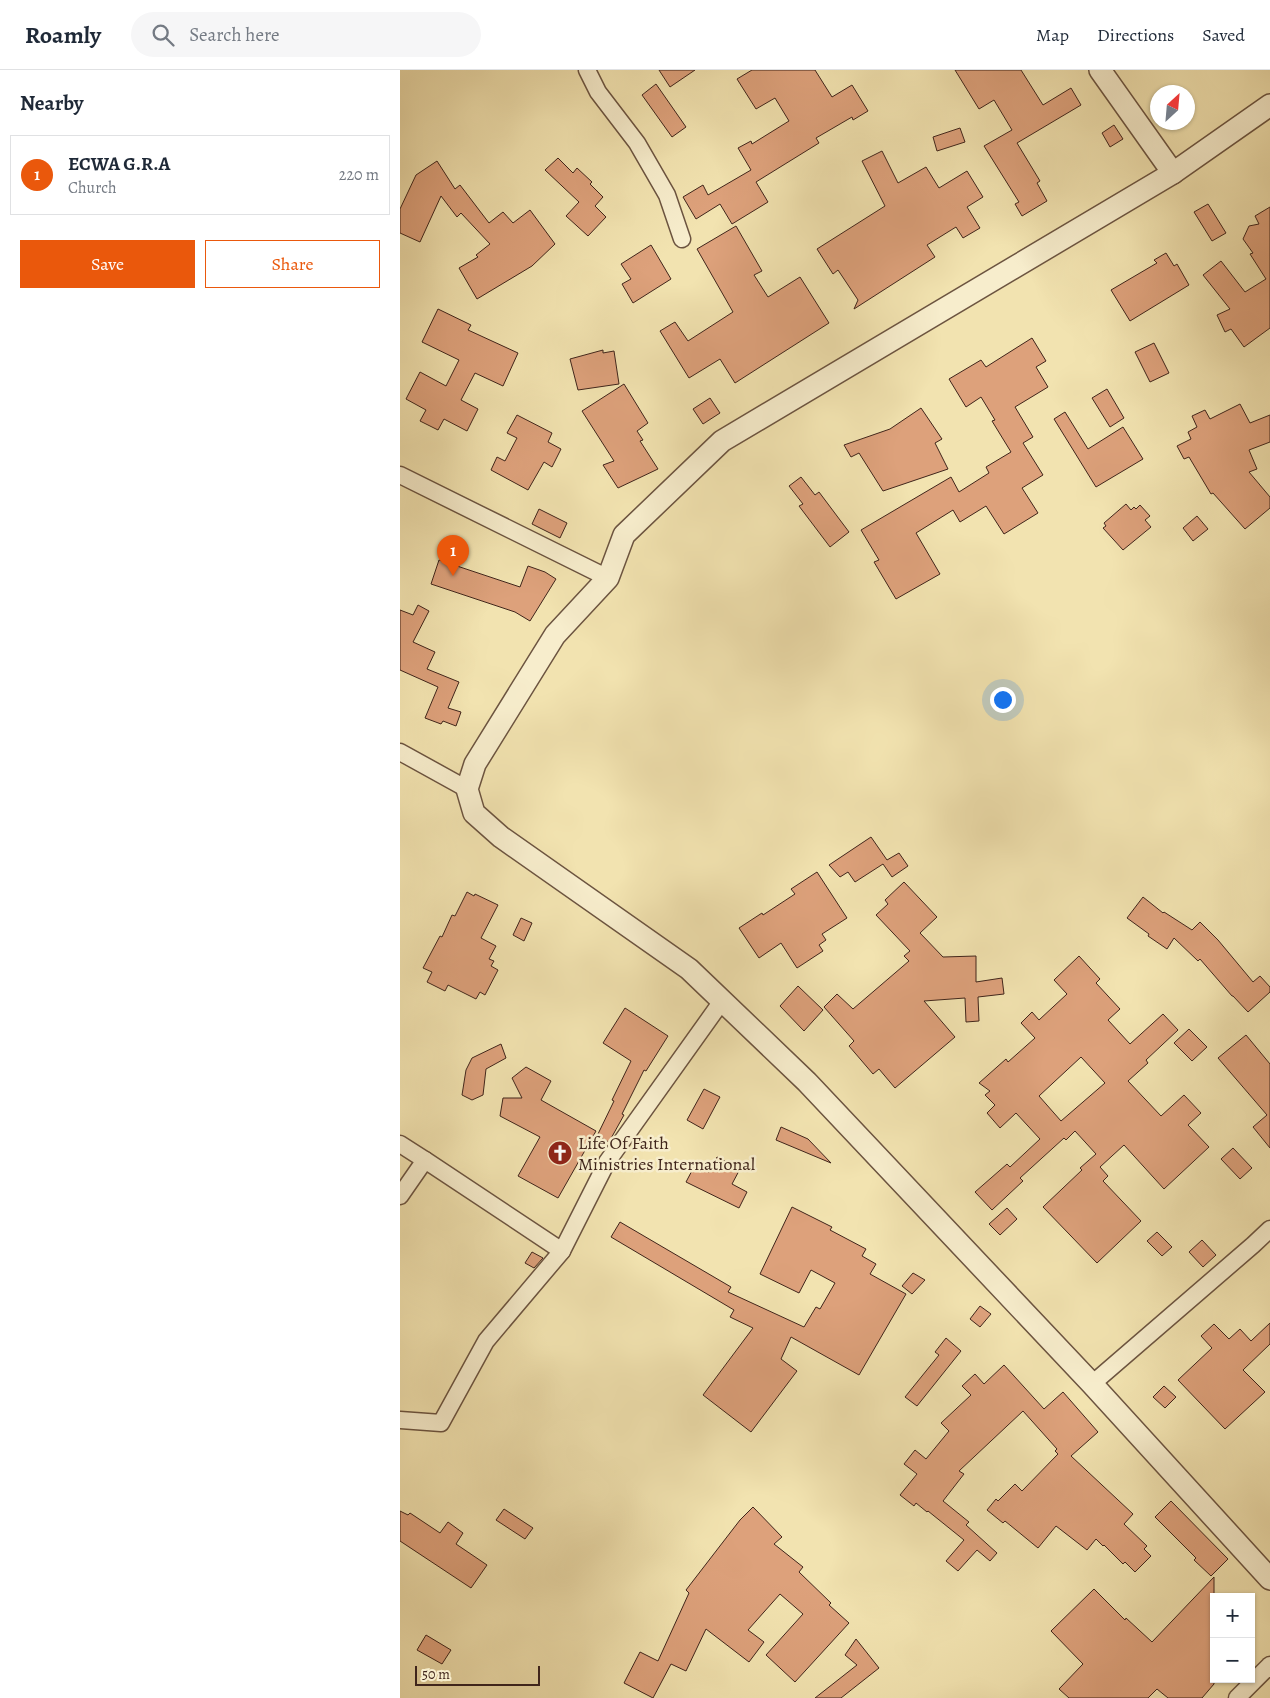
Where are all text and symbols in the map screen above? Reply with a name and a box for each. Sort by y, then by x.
search box [131,12,481,57]
text: Roamly [25,19,101,51]
icon: search [149,21,177,49]
text: Search here [189,22,280,48]
text: Map [1036,23,1069,47]
text: Directions [1097,23,1174,47]
text: Saved [1202,23,1245,47]
north arrow [1150,85,1195,130]
text: Nearby [20,89,83,117]
text: ECWA G.R.A [68,151,170,177]
text: 1 [34,164,40,186]
text: 220 m [339,164,379,186]
text: Church [68,177,117,199]
button: Save [20,240,195,288]
button: Share [205,240,380,288]
pin: 1 [437,535,469,576]
your location [990,687,1016,713]
place label: Life Of Faith Ministries International [578,1131,756,1176]
church icon: Life Of Faith Ministries International [547,1140,573,1166]
map controls [1210,1593,1255,1683]
button: + [1210,1593,1255,1638]
button: − [1210,1638,1255,1683]
scale bar [415,1663,540,1686]
text: 50 m [422,1665,450,1684]

